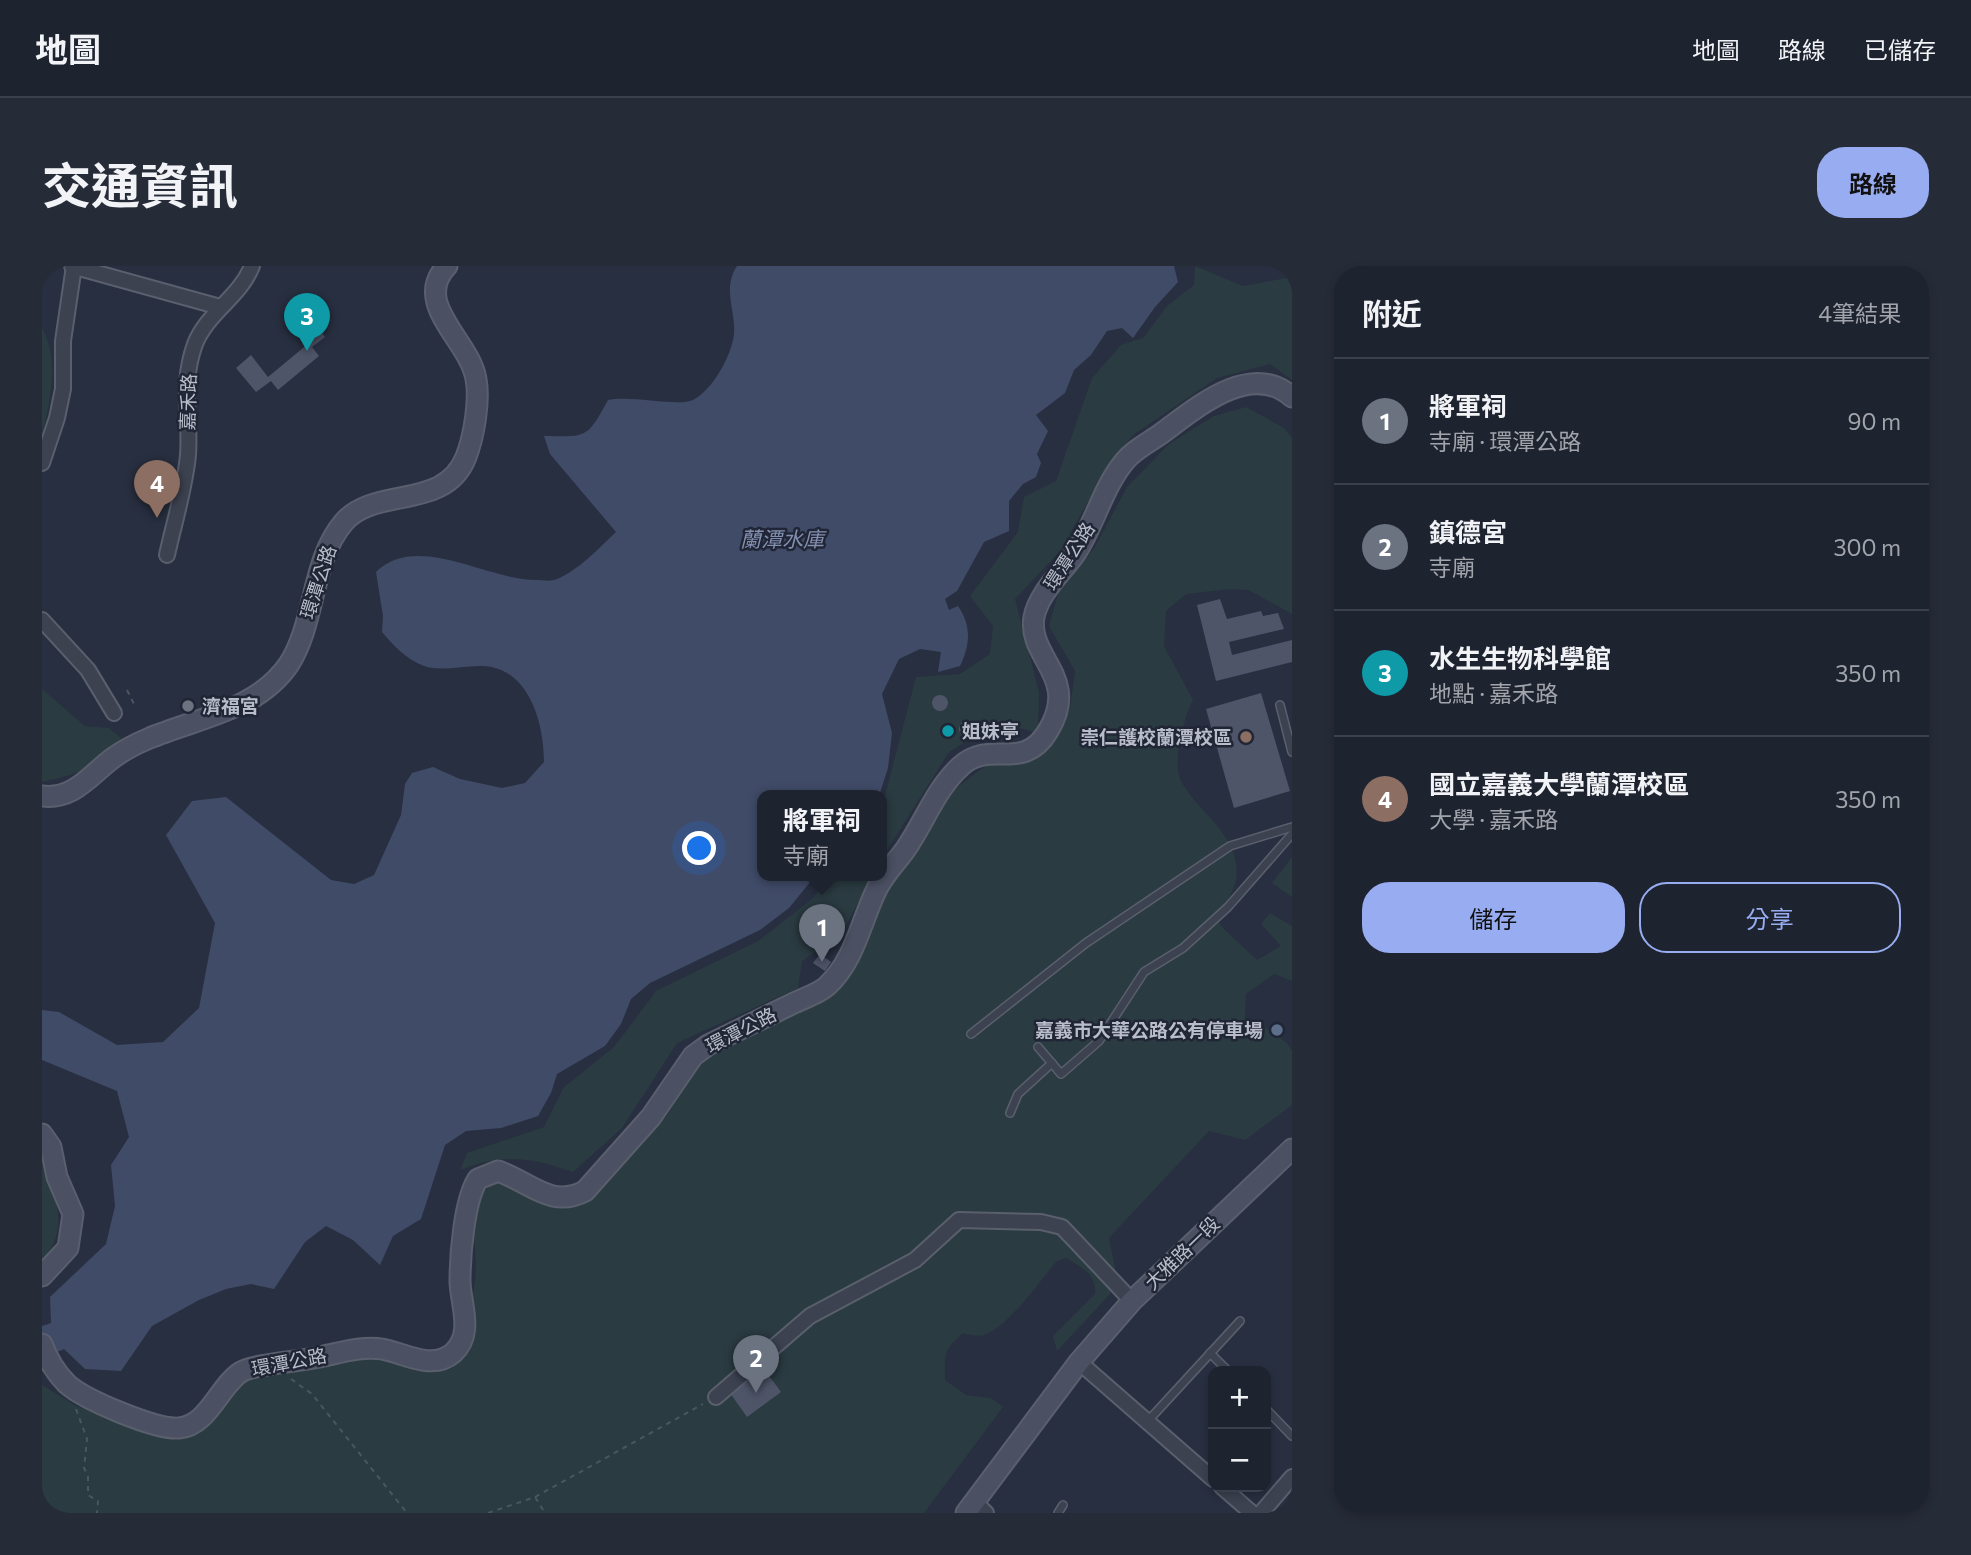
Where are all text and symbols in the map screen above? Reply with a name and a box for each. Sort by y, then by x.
text: 地圖 [35,28,101,69]
text: 地圖 [1692,35,1740,64]
text: 路線 [1778,35,1826,64]
text: 已儲存 [1864,35,1936,64]
button: 路線 [1817,147,1929,218]
text: 交通資訊 [42,154,238,214]
pin: 3 [284,293,330,351]
text: 附近 [1362,294,1422,331]
text: 4筆結果 [1818,299,1901,327]
street label: 嘉禾路 [175,373,200,431]
text: 將軍祠 [1429,390,1507,421]
text: 1 [1380,407,1390,435]
text: 90 m [1848,407,1901,435]
text: 寺廟 · 環潭公路 [1429,427,1581,455]
pin: 4 [134,460,180,518]
text: 鎮德宮 [1429,516,1507,547]
street label: 環潭公路 [1038,518,1099,594]
water label: 蘭潭水庫 [740,526,827,551]
text: 2 [1378,533,1392,561]
text: 300 m [1833,533,1901,561]
street label: 環潭公路 [295,542,340,622]
text: 寺廟 [1429,553,1475,581]
text: 水生生物科學館 [1429,642,1611,673]
text: 3 [1378,659,1392,687]
text: 350 m [1835,659,1901,687]
text: 地點 · 嘉禾路 [1429,679,1558,707]
place label: 濟福宮 [202,694,259,717]
marker: 濟福宮 [180,698,196,714]
place label: 姐妹亭 [962,719,1019,742]
marker: 姐妹亭 [940,723,956,739]
place label: 崇仁護校蘭潭校區 [1080,725,1232,748]
marker: 崇仁護校蘭潭校區 [1238,729,1254,745]
text: 國立嘉義大學蘭潭校區 [1429,768,1689,799]
text: 4 [1378,785,1392,813]
text: 350 m [1835,785,1901,813]
popup [757,790,887,881]
text: 將軍祠 [783,804,861,835]
text: 大學 · 嘉禾路 [1429,805,1558,833]
your location [682,831,716,865]
text: 寺廟 [783,841,829,869]
button: 儲存 [1362,882,1625,953]
button: 分享 [1639,882,1901,953]
pin: 1 [799,904,845,962]
street label: 環潭公路 [702,1002,780,1057]
place label: 嘉義市大華公路公有停車場 [1035,1018,1263,1041]
marker: 嘉義市大華公路公有停車場 [1269,1022,1285,1038]
street label: 大雅路一段 [1139,1211,1224,1294]
pin: 2 [733,1335,779,1393]
street label: 環潭公路 [249,1343,328,1380]
map controls [1208,1366,1271,1492]
button: + [1208,1366,1271,1429]
button: − [1208,1429,1271,1492]

